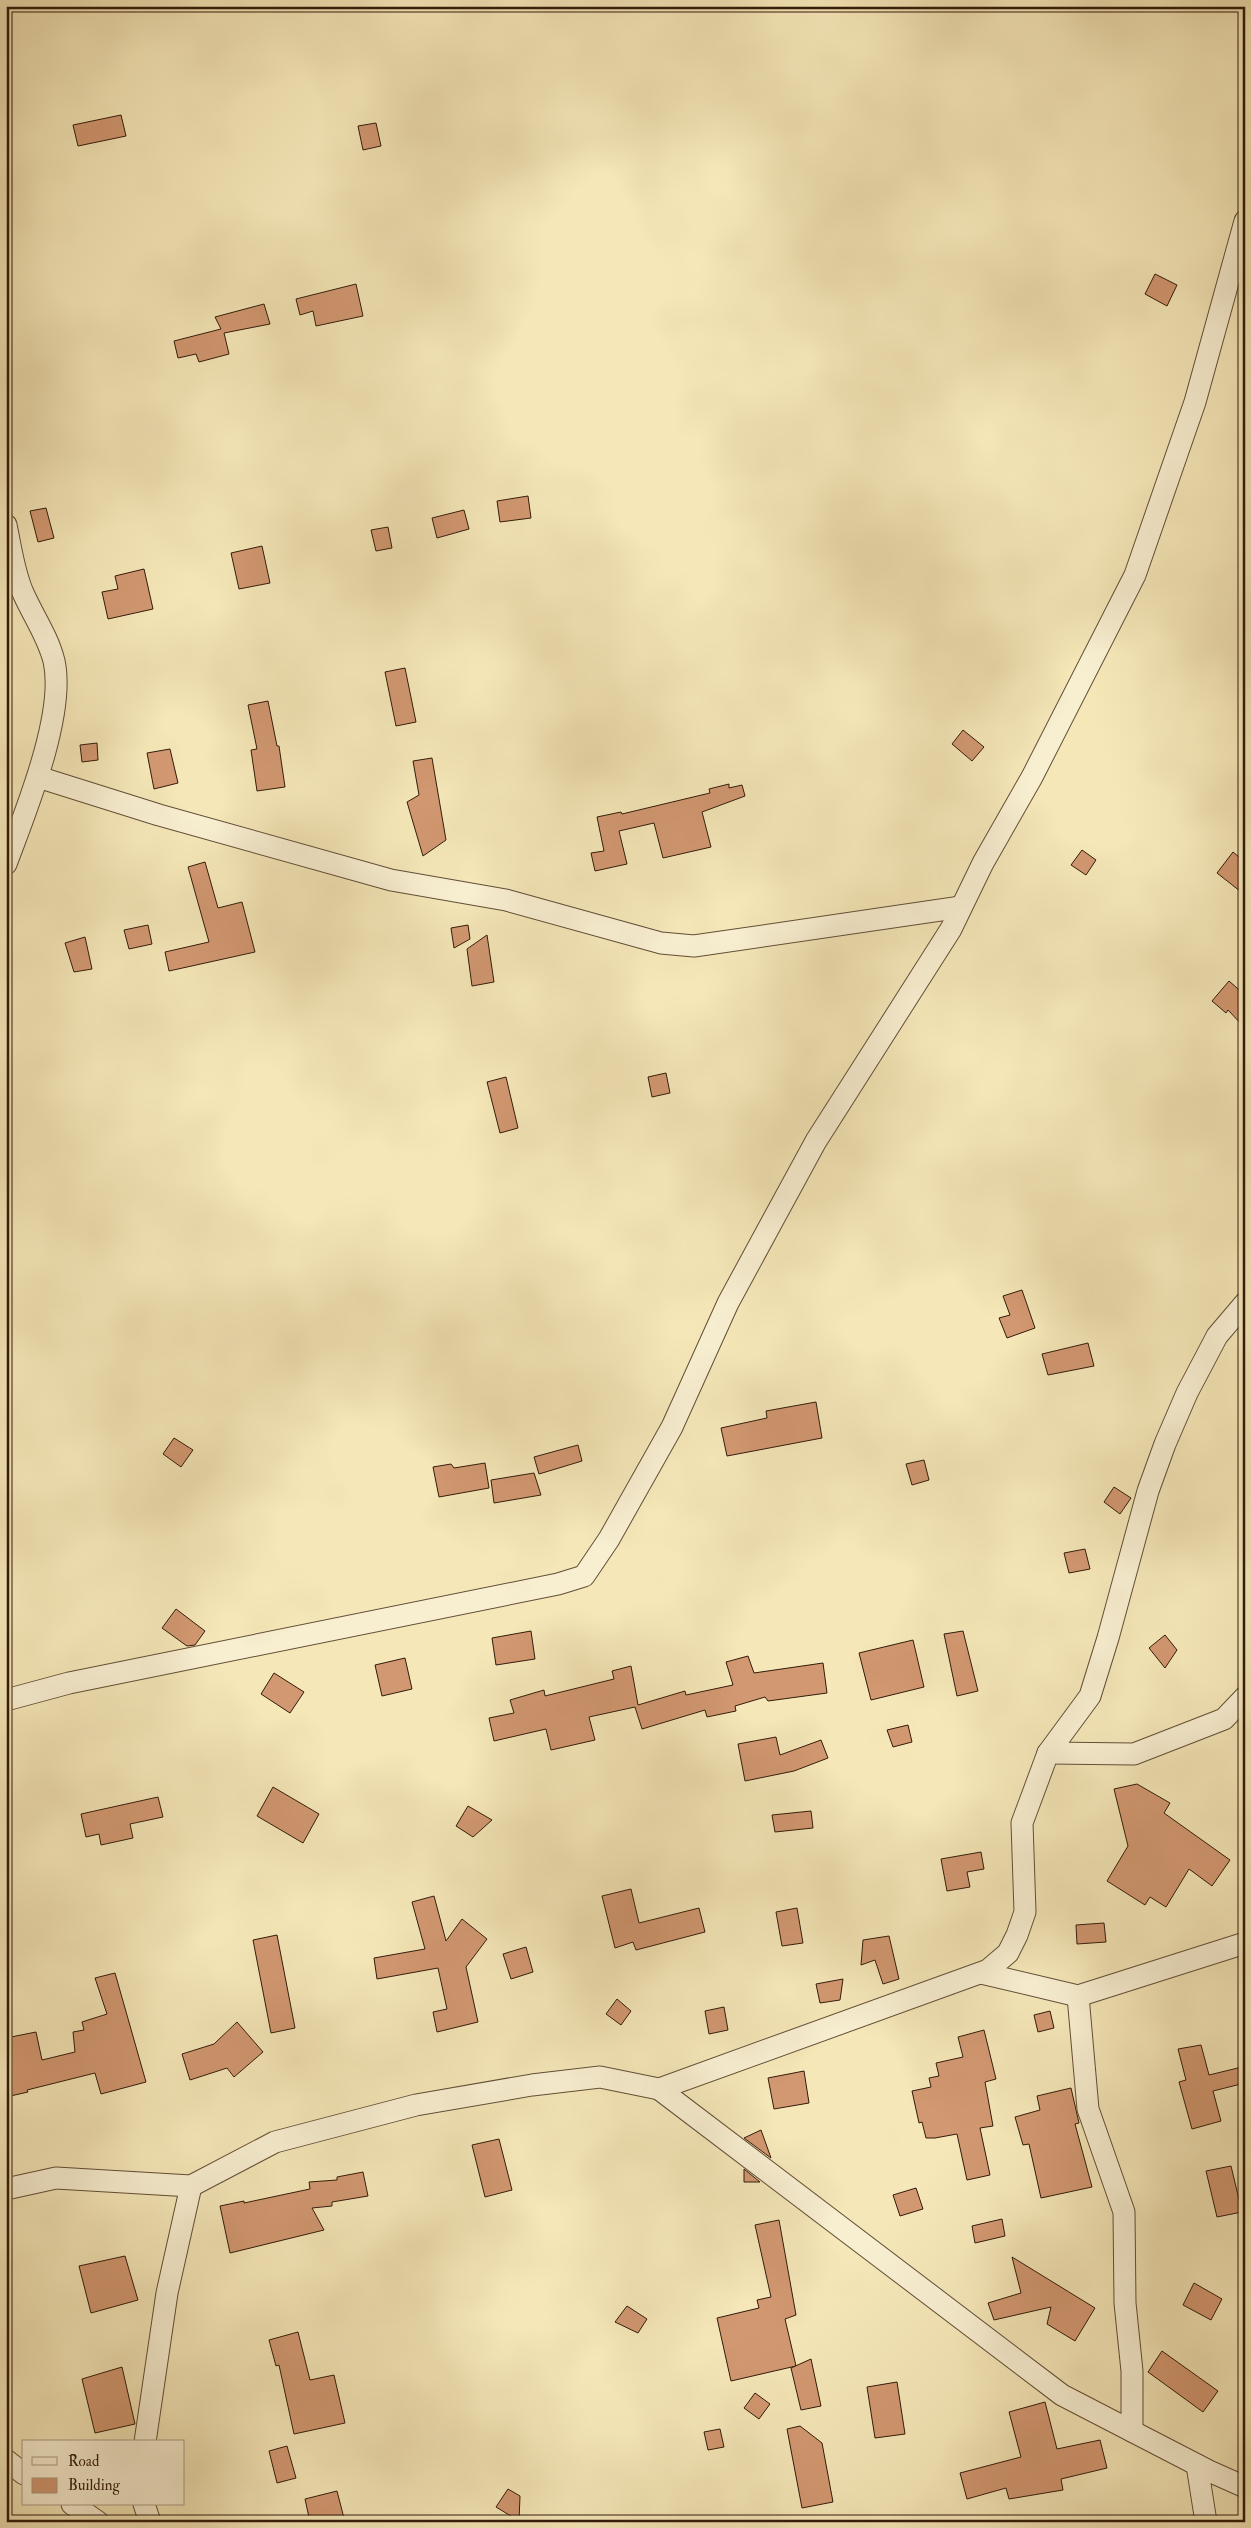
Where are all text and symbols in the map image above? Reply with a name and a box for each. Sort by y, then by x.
legend [22,2440,185,2506]
text: Road [68,2452,100,2471]
text: Building [68,2476,120,2495]

